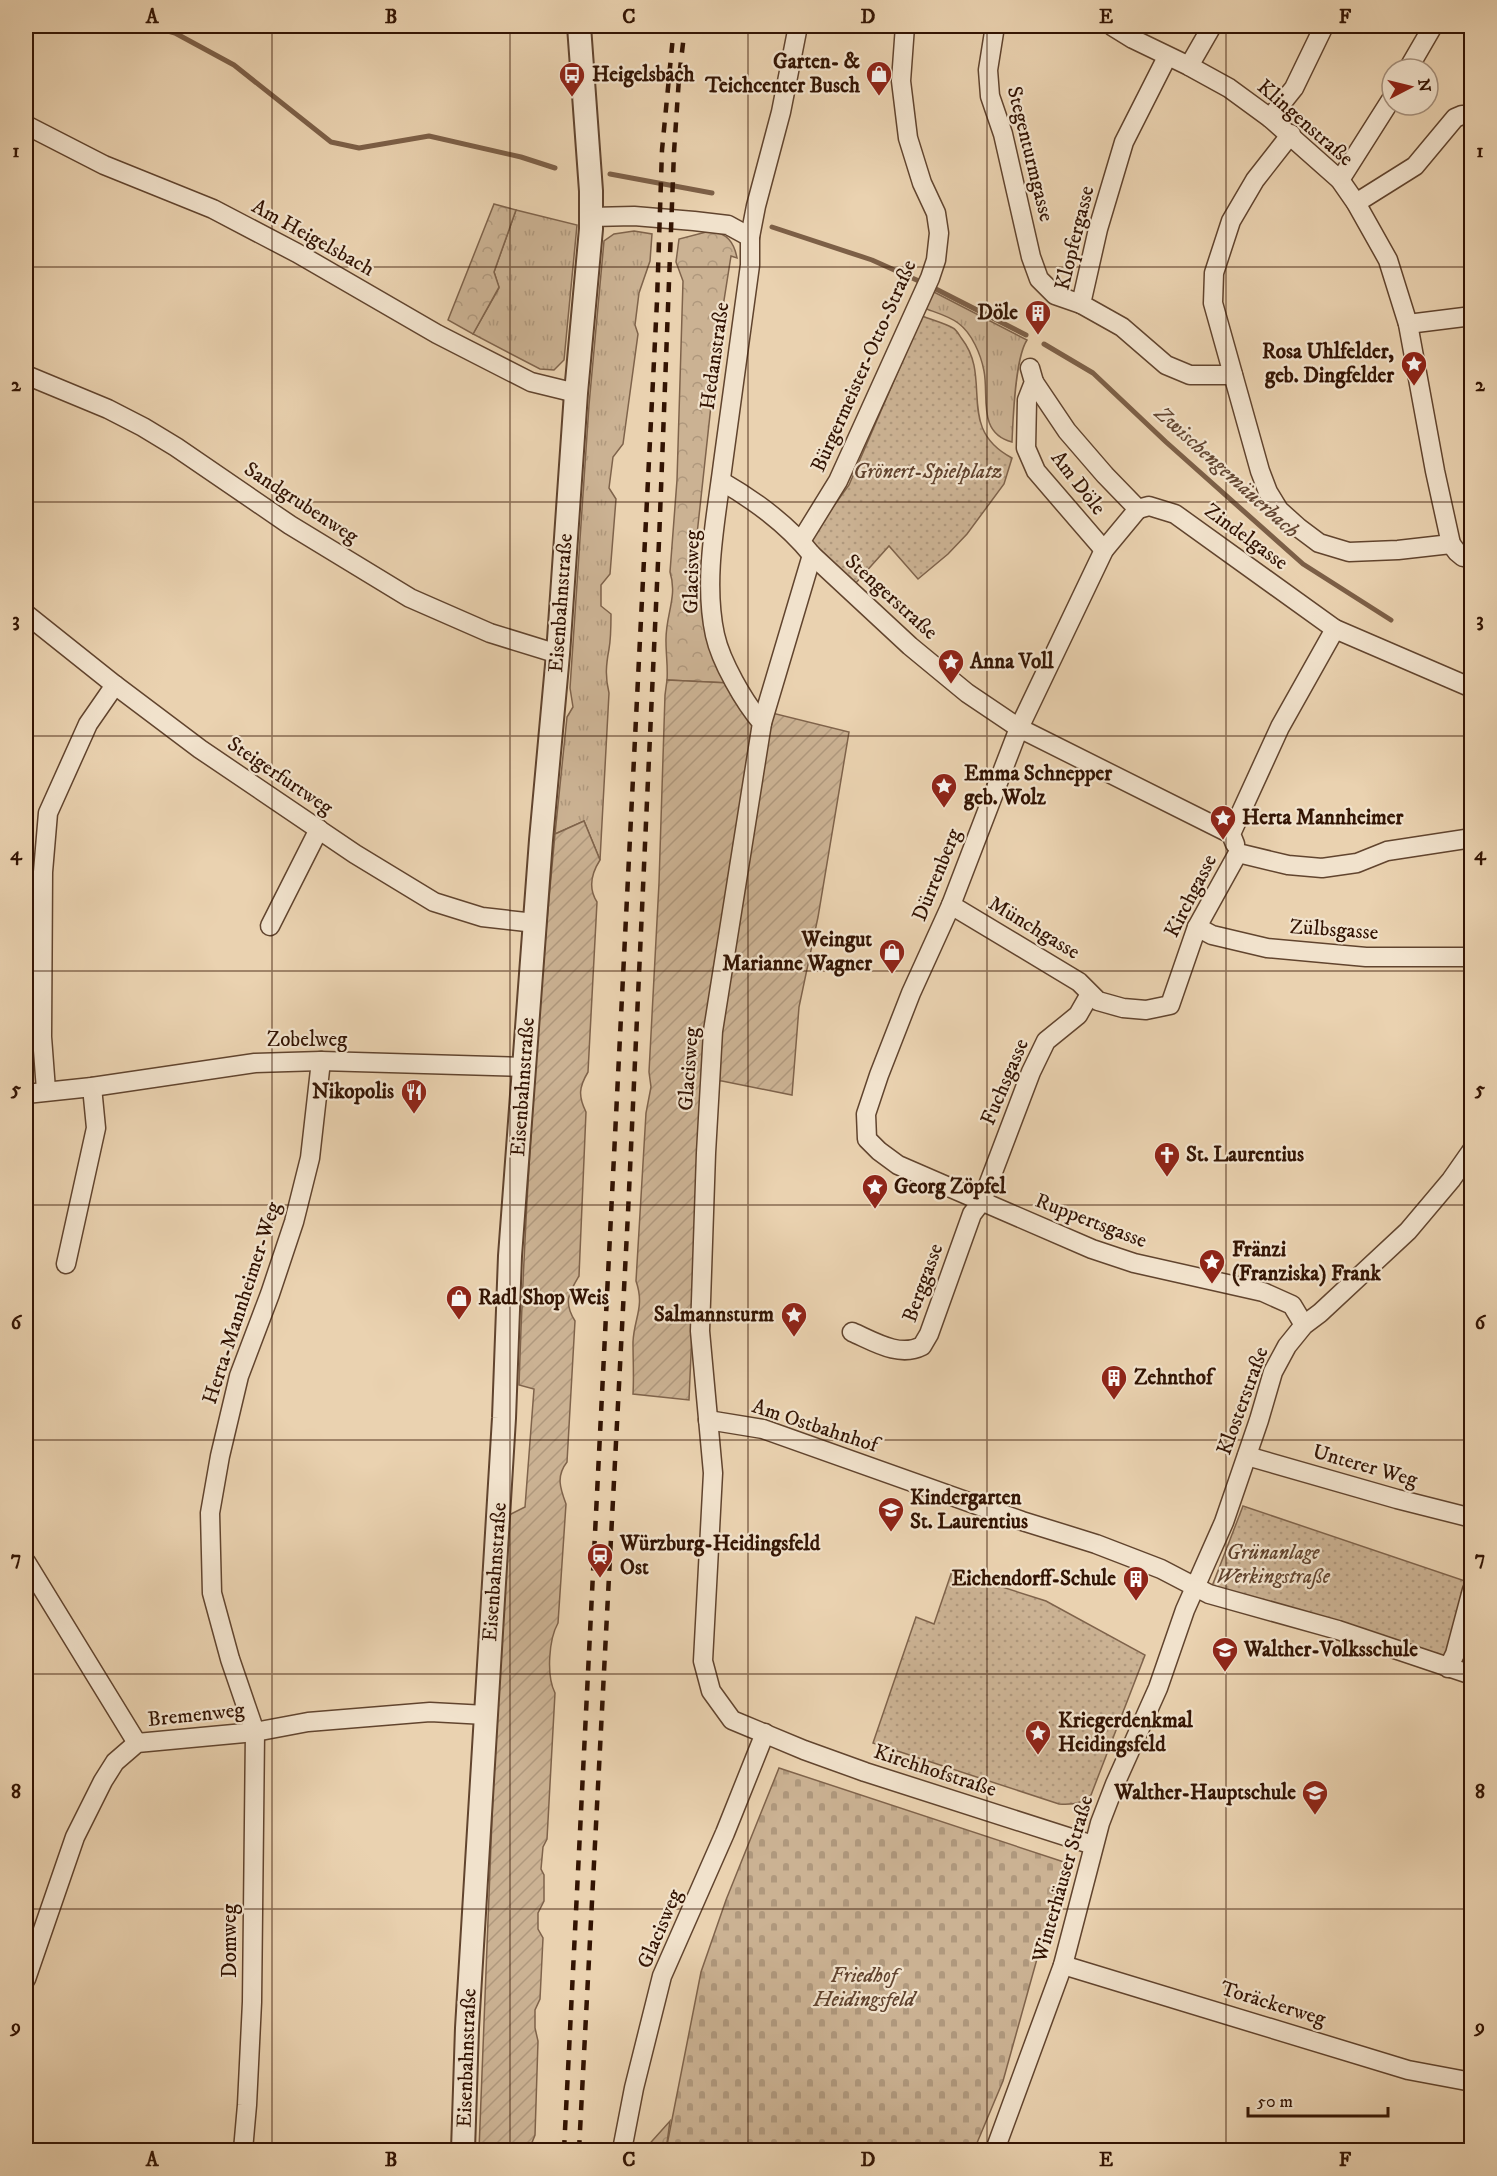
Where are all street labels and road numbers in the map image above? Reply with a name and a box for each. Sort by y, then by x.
street label: Klingenstraße [1251,74,1359,172]
street label: Stegenturmgasse [1001,84,1059,225]
street label: Klopfergasse [1049,183,1101,293]
street label: Am Heigelsbach [247,194,379,282]
street label: Bürgermeister-Otto-Straße [805,256,923,476]
street label: Hedanstraße [695,300,735,411]
street label: Am Döle [1045,446,1111,521]
street label: Sandgrubenweg [239,456,364,550]
street label: Zindelgasse [1199,498,1293,576]
street label: Glacisweg [678,529,706,614]
street label: Eisenbahnstraße [543,532,579,674]
street label: Stengerstraße [839,549,943,646]
street label: Steigerfurtweg [222,731,339,821]
street label: Dürrenberg [907,824,968,925]
street label: Kirchgasse [1159,850,1223,942]
street label: Münchgasse [984,891,1085,966]
street label: Zülbsgasse [1289,914,1379,946]
street label: Eisenbahnstraße [505,1016,541,1158]
street label: Glacisweg [673,1026,705,1112]
street label: Zobelweg [267,1027,348,1053]
street label: Fuchsgasse [975,1035,1035,1129]
street label: Ruppertsgasse [1032,1188,1151,1254]
street label: Herta-Mannheimer-Weg [197,1198,287,1407]
street label: Berggasse [897,1240,949,1326]
street label: Klosterstraße [1211,1343,1275,1459]
street label: Am Ostbahnhof [749,1393,884,1460]
street label: Unterer Weg [1309,1439,1421,1494]
street label: Eisenbahnstraße [477,1501,513,1643]
street label: Bremenweg [146,1697,247,1733]
street label: Kirchhofstraße [870,1739,1000,1803]
street label: Winterhäuser Straße [1026,1792,1099,1966]
street label: Glacisweg [632,1885,689,1973]
street label: Domweg [217,1903,243,1978]
street label: Toräckerweg [1217,1976,1330,2033]
street label: Eisenbahnstraße [452,1988,482,2128]

